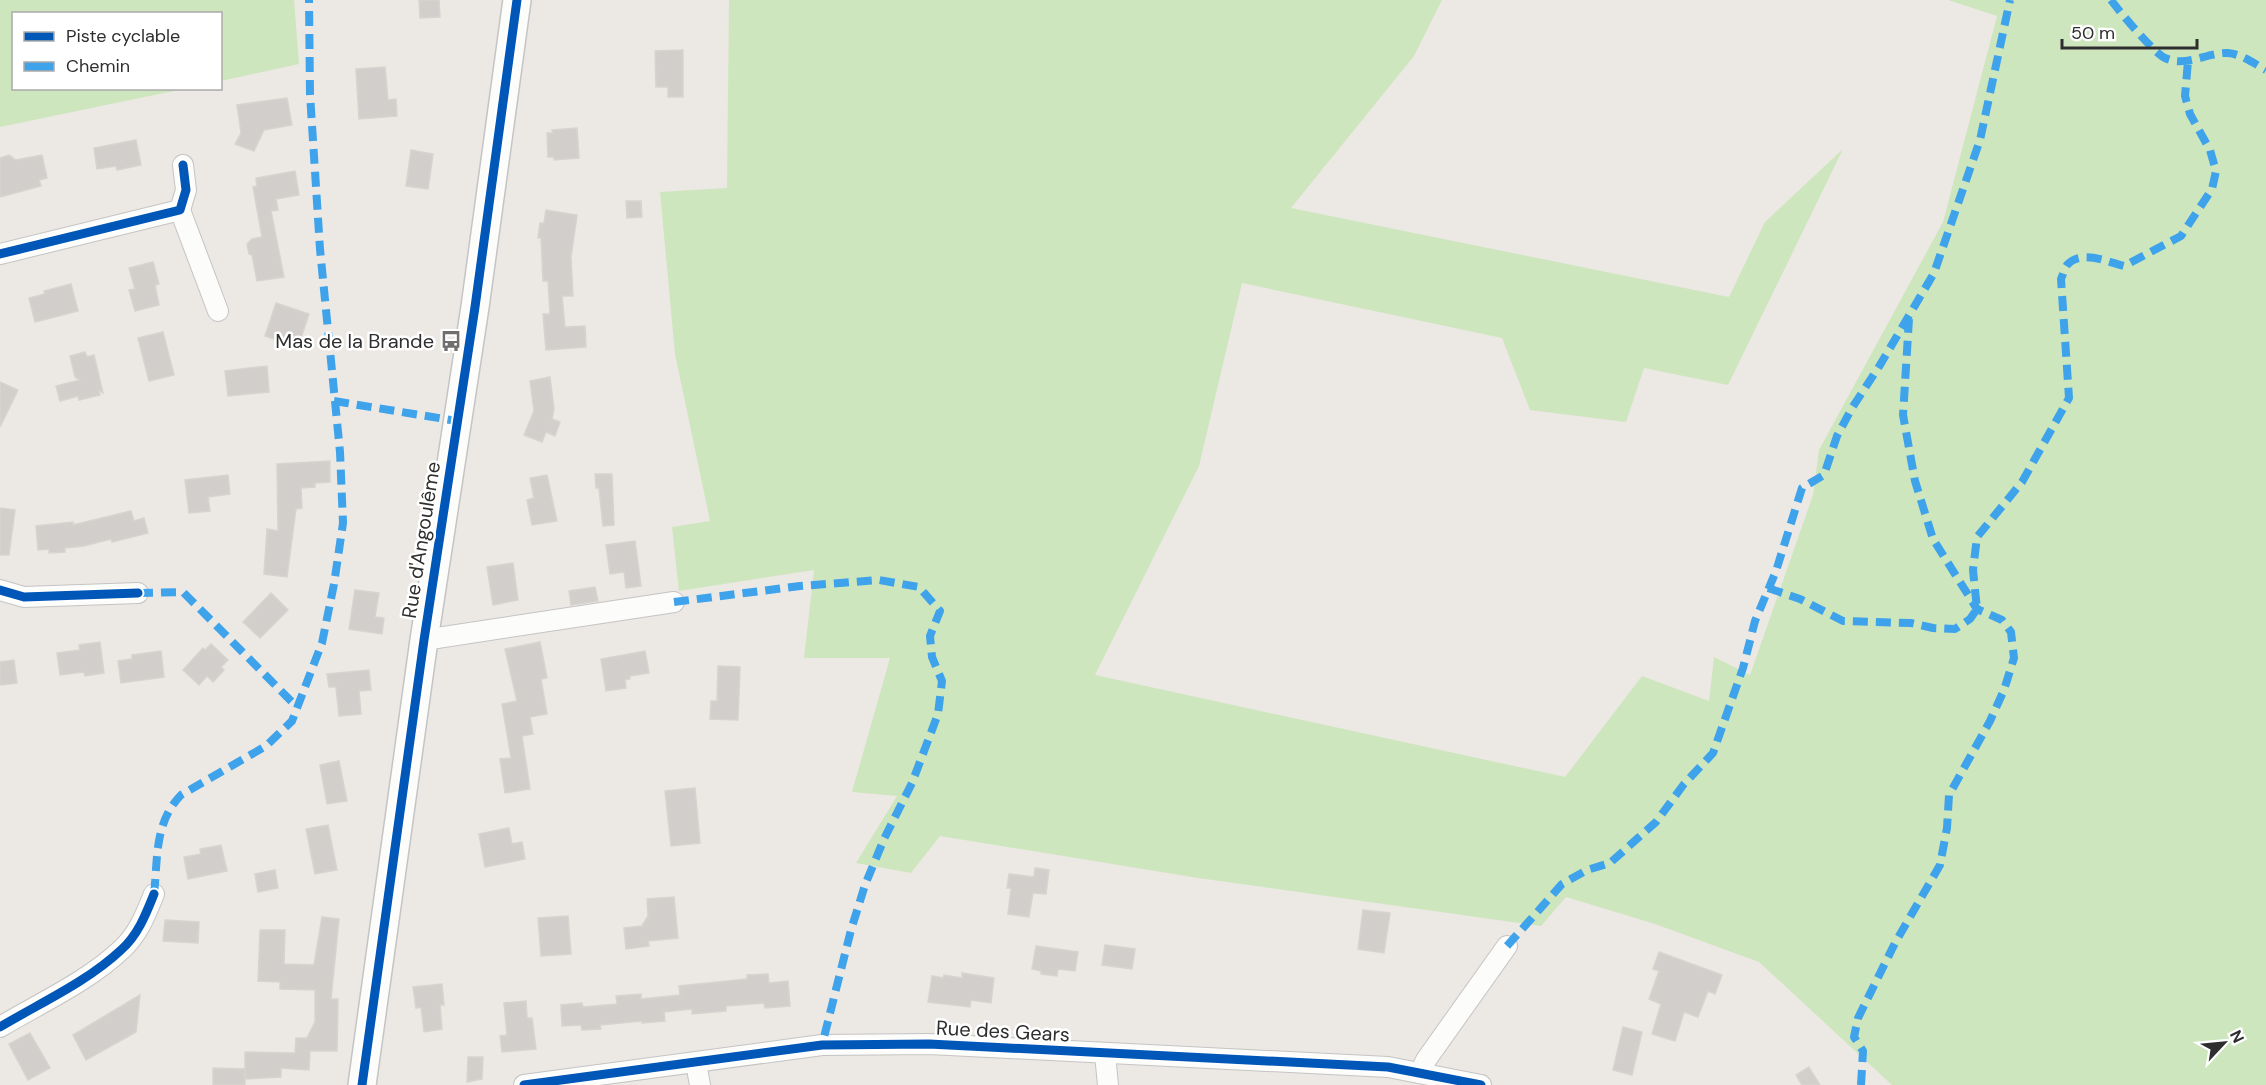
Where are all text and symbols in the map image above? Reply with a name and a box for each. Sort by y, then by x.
legend [12,12,222,90]
scale bar [2062,12,2197,50]
text: 50 m [2071,21,2115,45]
text: Piste cyclable [66,24,180,48]
text: Chemin [66,54,130,78]
place label: Mas de la Brande [275,328,434,354]
bus stop icon: Mas de la Brande [439,329,463,353]
street label: Rue d'Angoulême [396,460,446,620]
north arrow [2194,1013,2254,1073]
street label: Rue des Gears [935,1015,1071,1047]
text: N [2225,1027,2249,1046]

